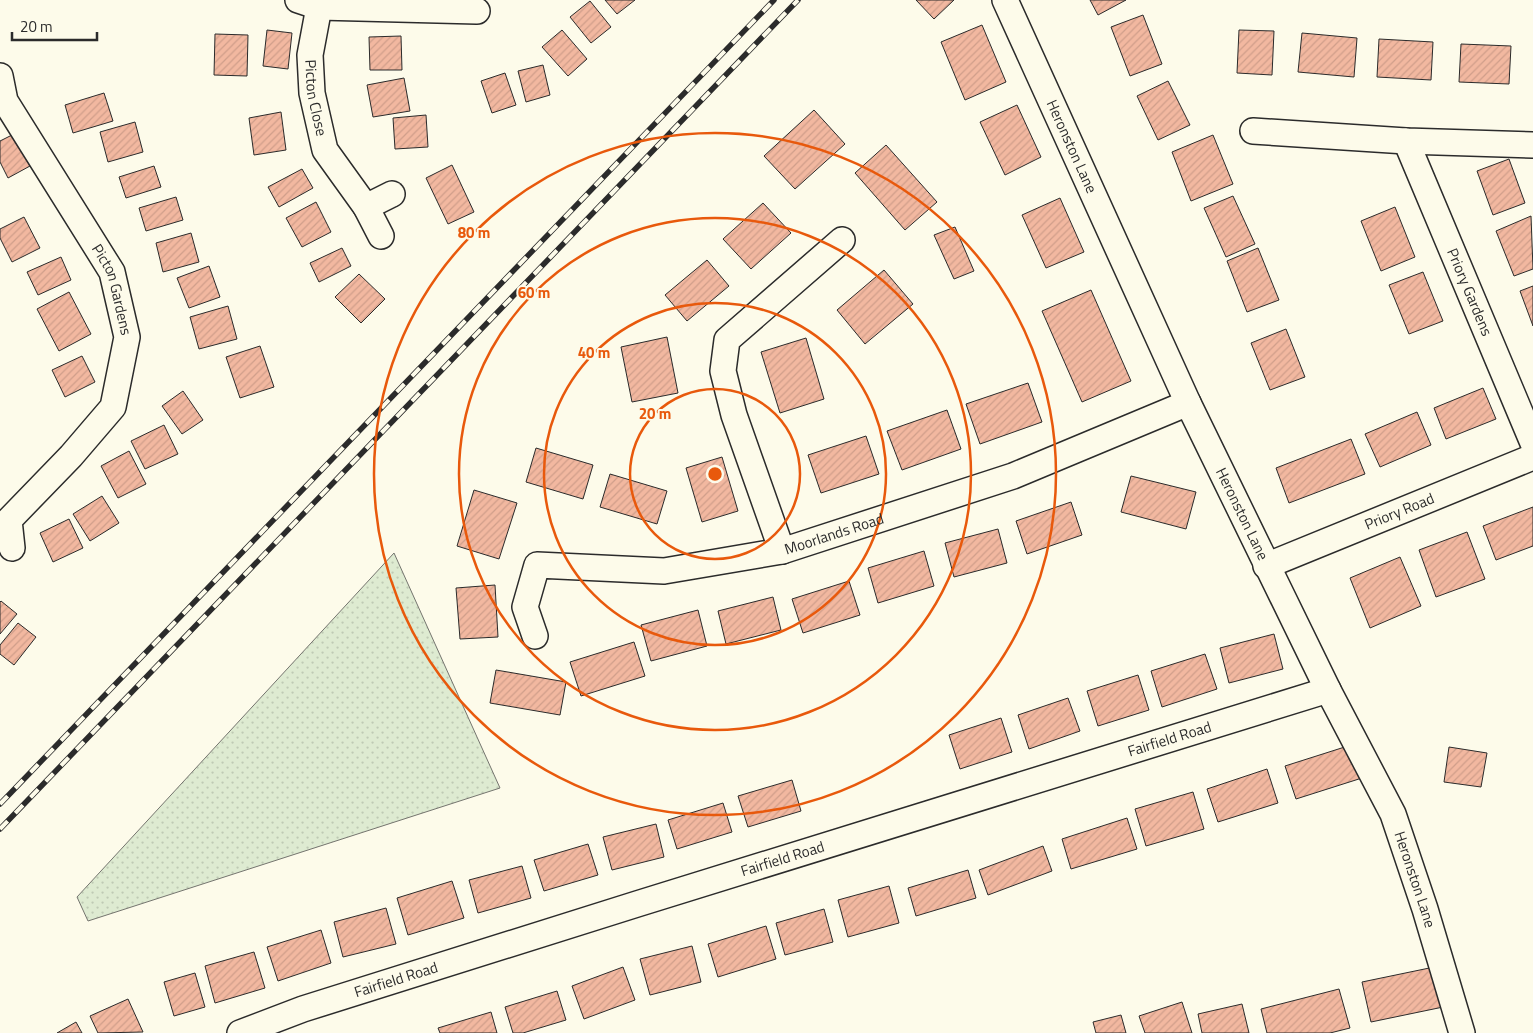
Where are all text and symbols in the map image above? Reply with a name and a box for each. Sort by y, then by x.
scale bar [12,10,98,42]
text: 20 m [20,15,53,38]
street label: Picton Close [299,59,333,138]
street label: Heronston Lane [1041,96,1103,197]
text: 80 m [458,221,490,244]
street label: Picton Gardens [86,239,138,337]
street label: Priory Gardens [1441,244,1499,340]
text: 60 m [518,281,550,304]
text: 40 m [578,341,610,364]
text: 20 m [639,402,671,425]
street label: Heronston Lane [1210,463,1275,564]
centre of rings [706,465,724,483]
street label: Priory Road [1361,487,1438,536]
street label: Moorlands Road [781,507,887,560]
street label: Fairfield Road [1125,715,1214,762]
street label: Heronston Lane [1389,828,1442,930]
street label: Fairfield Road [738,835,827,882]
street label: Fairfield Road [351,955,441,1003]

